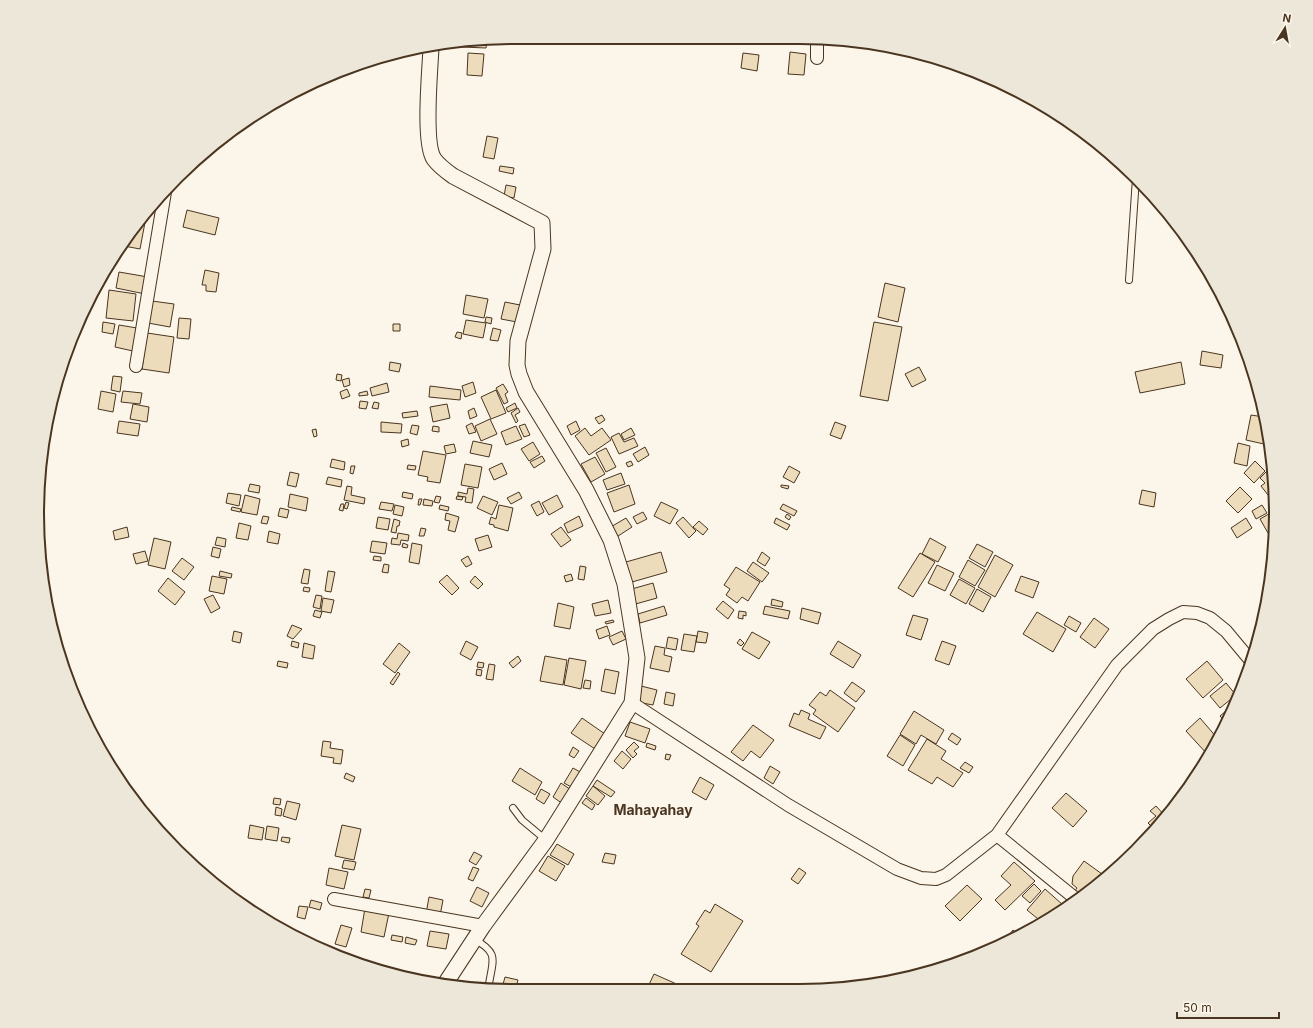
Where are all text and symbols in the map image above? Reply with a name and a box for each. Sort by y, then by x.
north arrow [1265,8,1305,48]
text: N [1281,11,1292,26]
district label: Mahayahay [613,801,693,818]
scale bar [1177,994,1279,1020]
text: 50 m [1183,1000,1212,1015]

